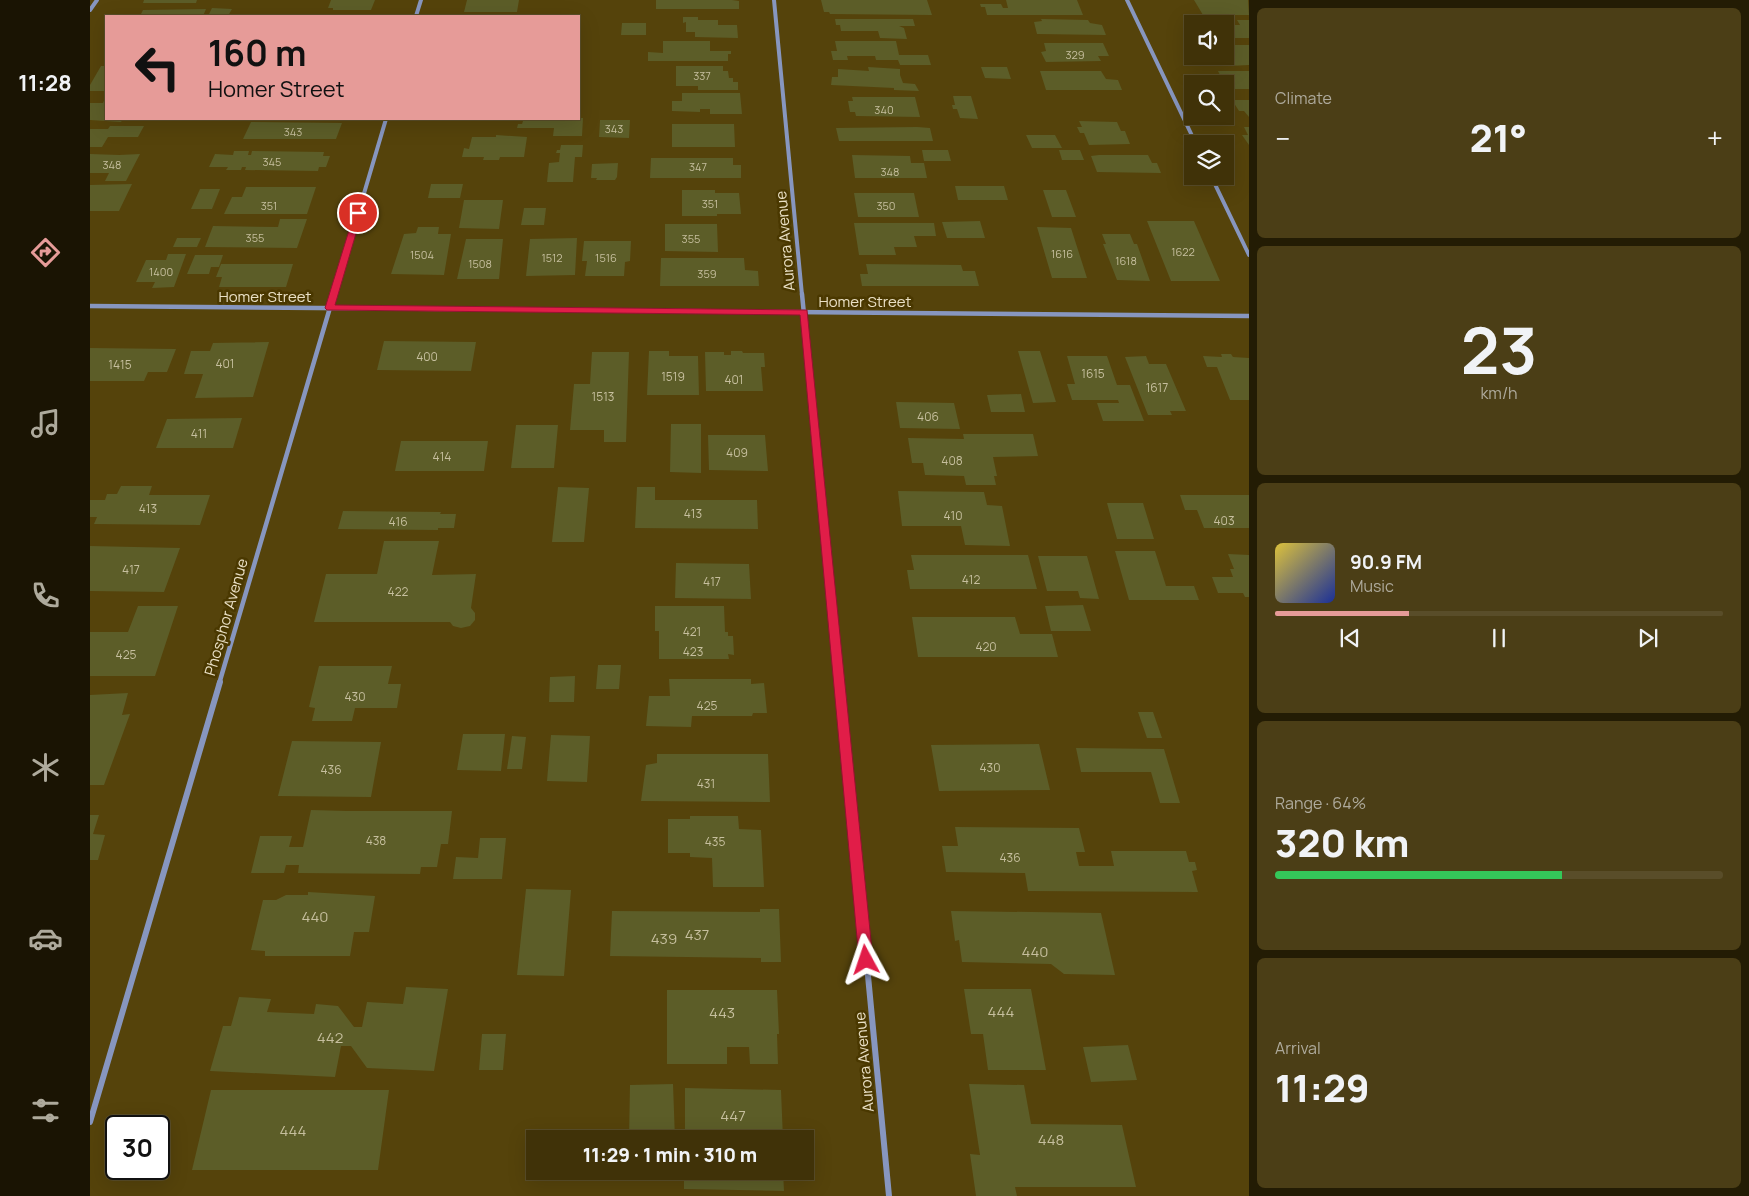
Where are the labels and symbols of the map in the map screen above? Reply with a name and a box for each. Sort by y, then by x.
house number: 329 [1065,47,1085,62]
house number: 337 [693,68,711,83]
house number: 340 [874,102,894,117]
house number: 343 [605,121,623,136]
house number: 343 [284,124,302,139]
house number: 345 [263,154,281,169]
house number: 348 [103,157,121,172]
house number: 347 [689,159,707,174]
house number: 348 [881,164,899,179]
street label: Aurora Avenue [770,190,800,292]
pin [337,192,379,234]
house number: 351 [702,196,718,211]
house number: 351 [261,198,277,213]
house number: 350 [876,198,896,213]
house number: 355 [246,230,264,245]
house number: 355 [682,231,700,246]
house number: 1622 [1171,244,1195,259]
house number: 1616 [1051,246,1073,261]
house number: 1504 [410,247,434,262]
house number: 1512 [541,250,563,265]
house number: 1516 [595,250,617,265]
house number: 1618 [1115,253,1137,268]
house number: 1508 [468,256,492,271]
house number: 1400 [149,264,173,279]
house number: 359 [697,266,717,281]
street label: Homer Street [218,286,312,307]
street label: Homer Street [818,291,912,312]
house number: 400 [416,348,438,365]
house number: 401 [215,355,235,372]
house number: 1415 [108,356,132,373]
house number: 1615 [1081,365,1105,382]
house number: 1519 [661,368,685,385]
house number: 401 [724,371,744,388]
house number: 1617 [1146,379,1168,396]
house number: 1513 [592,388,614,405]
house number: 406 [917,408,939,425]
house number: 411 [191,425,207,442]
house number: 409 [726,444,748,461]
house number: 414 [433,448,451,465]
house number: 408 [941,452,963,469]
house number: 413 [139,500,157,517]
house number: 413 [684,505,702,522]
house number: 410 [943,507,963,524]
house number: 403 [1213,512,1235,529]
house number: 416 [388,513,408,530]
street label: Phosphor Avenue [199,556,253,678]
house number: 417 [122,561,140,578]
house number: 412 [962,571,980,588]
house number: 417 [703,573,721,590]
house number: 422 [388,583,409,600]
house number: 421 [683,623,701,640]
house number: 420 [975,638,997,655]
house number: 423 [683,643,703,660]
house number: 425 [116,646,136,663]
house number: 430 [344,688,366,705]
house number: 425 [697,697,717,714]
house number: 430 [979,759,1001,776]
house number: 436 [320,761,342,778]
house number: 431 [697,775,715,792]
house number: 438 [366,832,386,849]
house number: 435 [705,833,725,850]
house number: 436 [999,849,1021,866]
house number: 440 [302,906,329,927]
house number: 437 [685,924,709,945]
house number: 439 [651,928,677,949]
position arrow [839,933,891,985]
house number: 440 [1022,941,1049,962]
house number: 444 [988,1001,1015,1022]
house number: 443 [709,1002,735,1023]
street label: Aurora Avenue [849,1011,879,1113]
house number: 442 [317,1027,343,1048]
house number: 447 [720,1105,746,1126]
speed limit sign: 30 [105,1115,170,1180]
house number: 444 [280,1120,307,1141]
house number: 448 [1038,1129,1064,1150]

